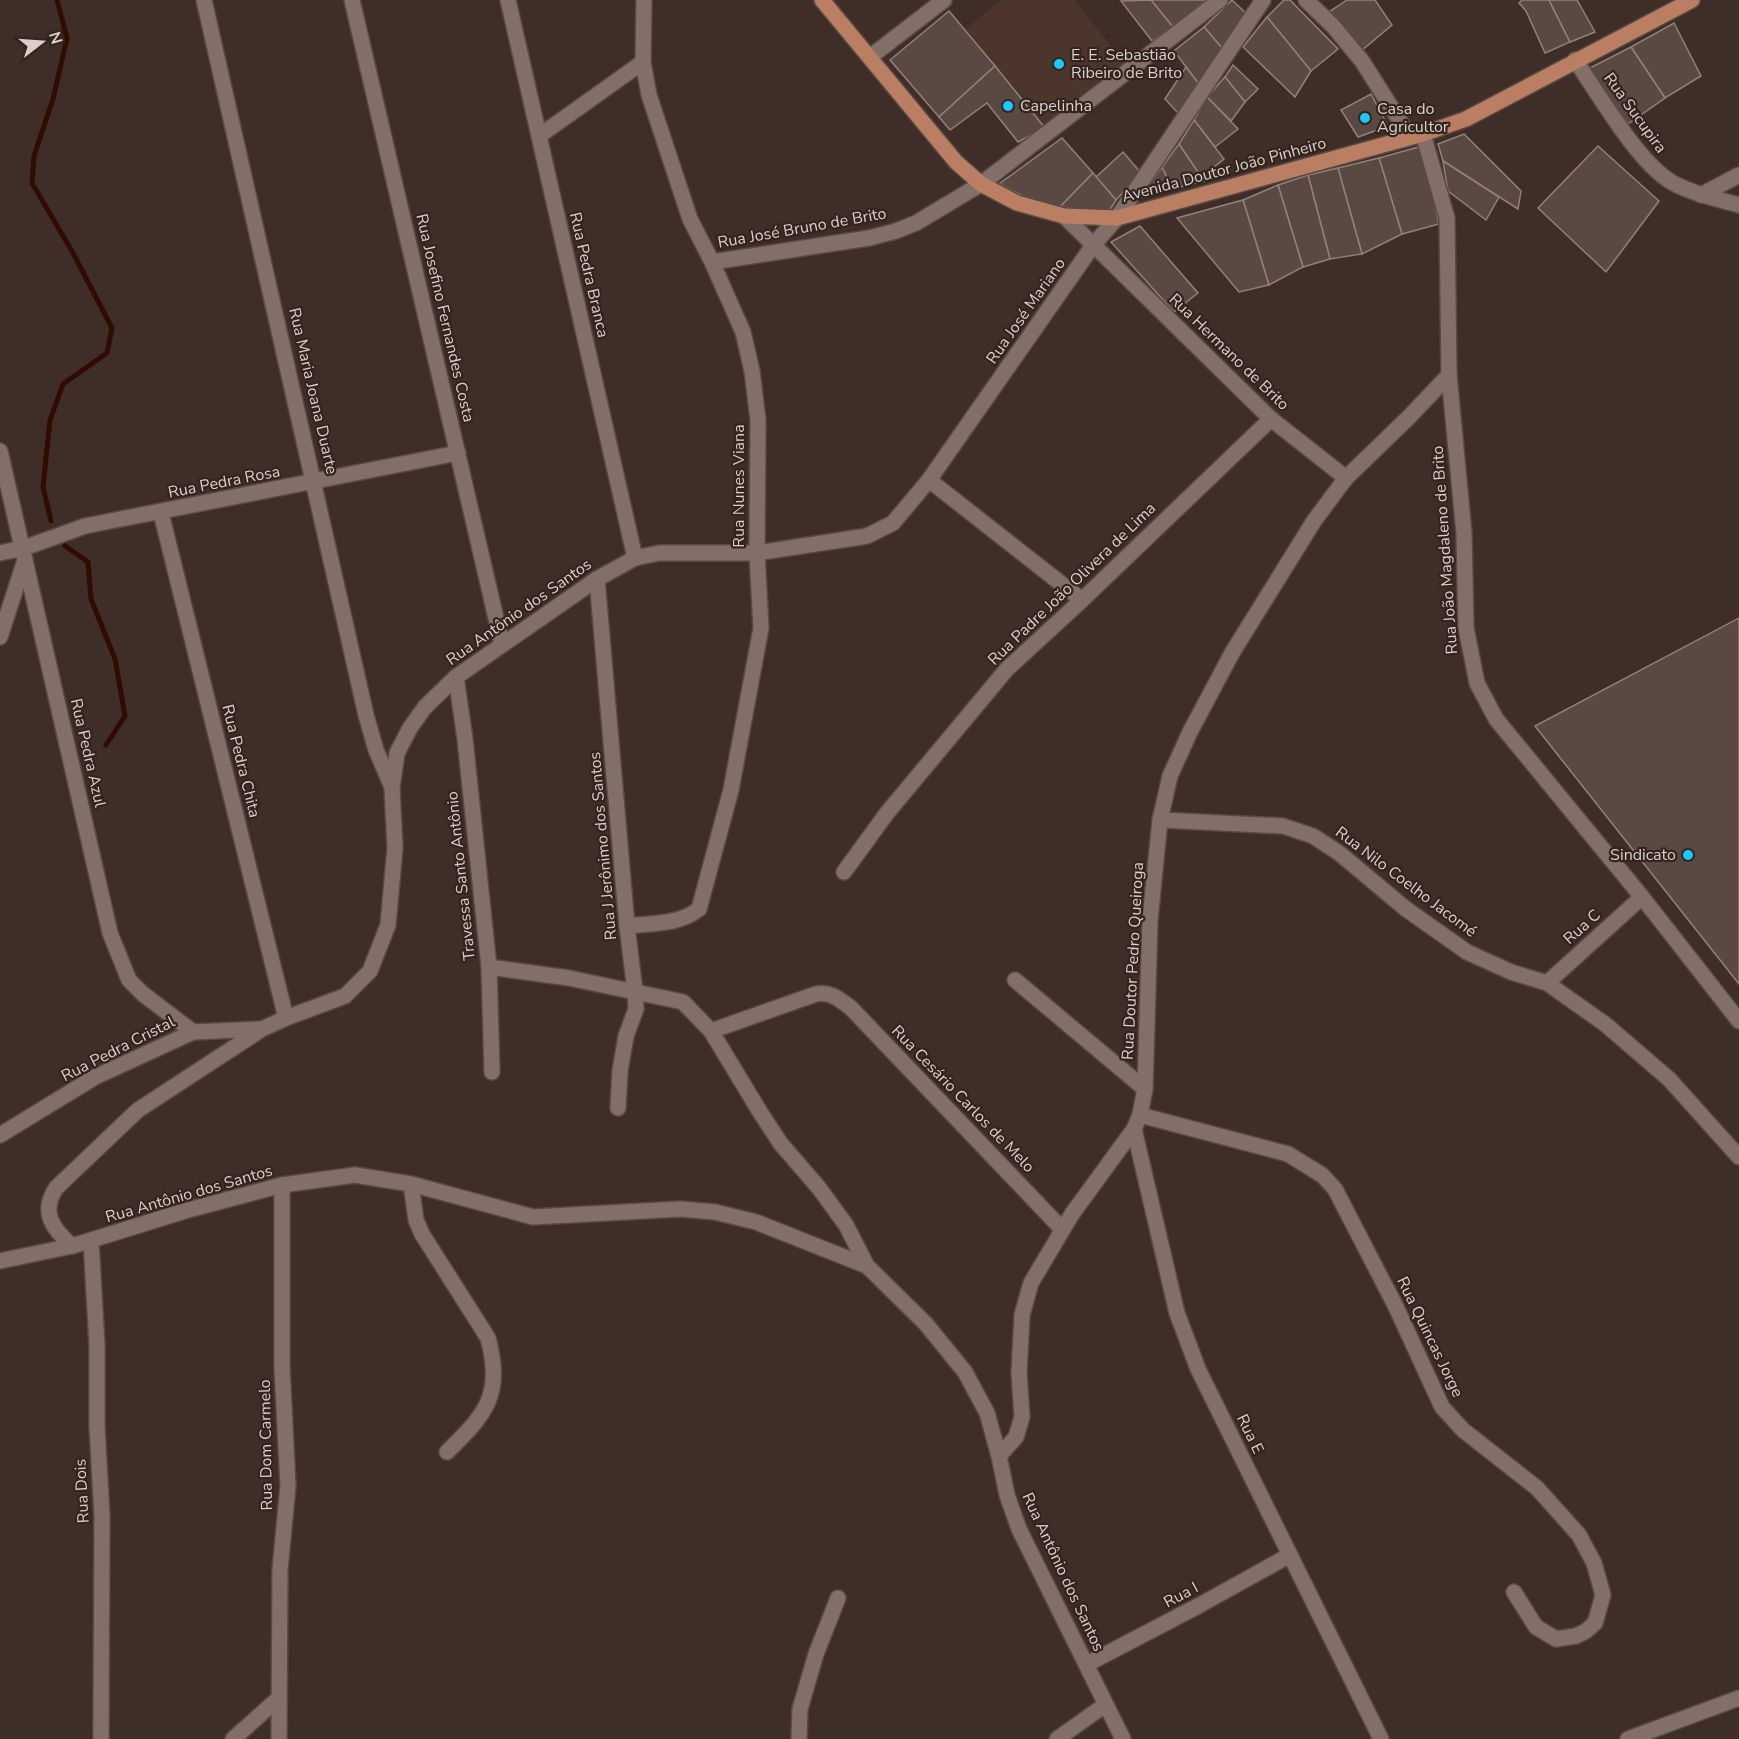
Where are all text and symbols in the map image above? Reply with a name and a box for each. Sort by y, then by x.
north arrow [12,12,72,72]
text: N [43,29,68,47]
place label: E. E. Sebastião Ribeiro de Brito [1071,44,1182,84]
marker: E. E. Sebastião Ribeiro de Brito [1052,57,1066,71]
street label: Rua Sucupira [1598,68,1672,158]
place label: Capelinha [1020,95,1092,117]
place label: Casa do Agricultor [1377,98,1449,138]
marker: Capelinha [1001,99,1015,113]
marker: Casa do Agricultor [1358,111,1372,125]
street label: Avenida Doutor João Pinheiro [1119,132,1329,208]
street label: Rua José Bruno de Brito [716,202,888,254]
street label: Rua Pedra Branca [564,210,614,340]
street label: Rua Josefino Fernandes Costa [410,212,480,424]
street label: Rua José Mariano [981,254,1071,368]
street label: Rua Hermano de Brito [1164,289,1294,415]
street label: Rua Maria Joana Duarte [283,306,343,476]
street label: Rua Nunes Viana [728,424,750,548]
street label: Rua João Magdaleno de Brito [1427,445,1463,655]
street label: Rua Pedra Rosa [166,460,282,504]
street label: Rua Padre João Olivera de Lima [983,498,1161,670]
street label: Rua Antônio dos Santos [442,553,596,671]
street label: Rua Pedra Azul [65,696,111,810]
street label: Rua Pedra Chita [216,702,266,820]
street label: Rua J Jerônimo dos Santos [584,751,622,941]
street label: Travessa Santo Antônio [441,790,481,962]
street label: Rua Nilo Coelho Jacomé [1331,821,1481,943]
place label: Sindicato [1610,844,1676,866]
marker: Sindicato [1681,848,1695,862]
street label: Rua Doutor Pedro Queiroga [1117,861,1149,1061]
street label: Rua C [1559,904,1606,950]
street label: Rua Pedra Cristal [57,1011,179,1087]
street label: Rua Cesário Carlos de Melo [887,1020,1040,1178]
street label: Rua Antônio dos Santos [103,1160,275,1228]
street label: Rua Quincas Jorge [1391,1273,1469,1401]
street label: Rua Dom Carmelo [254,1379,278,1511]
street label: Rua E [1231,1410,1269,1458]
street label: Rua Dois [69,1458,95,1524]
street label: Rua Antônio dos Santos [1017,1489,1109,1655]
street label: Rua I [1160,1577,1202,1613]

